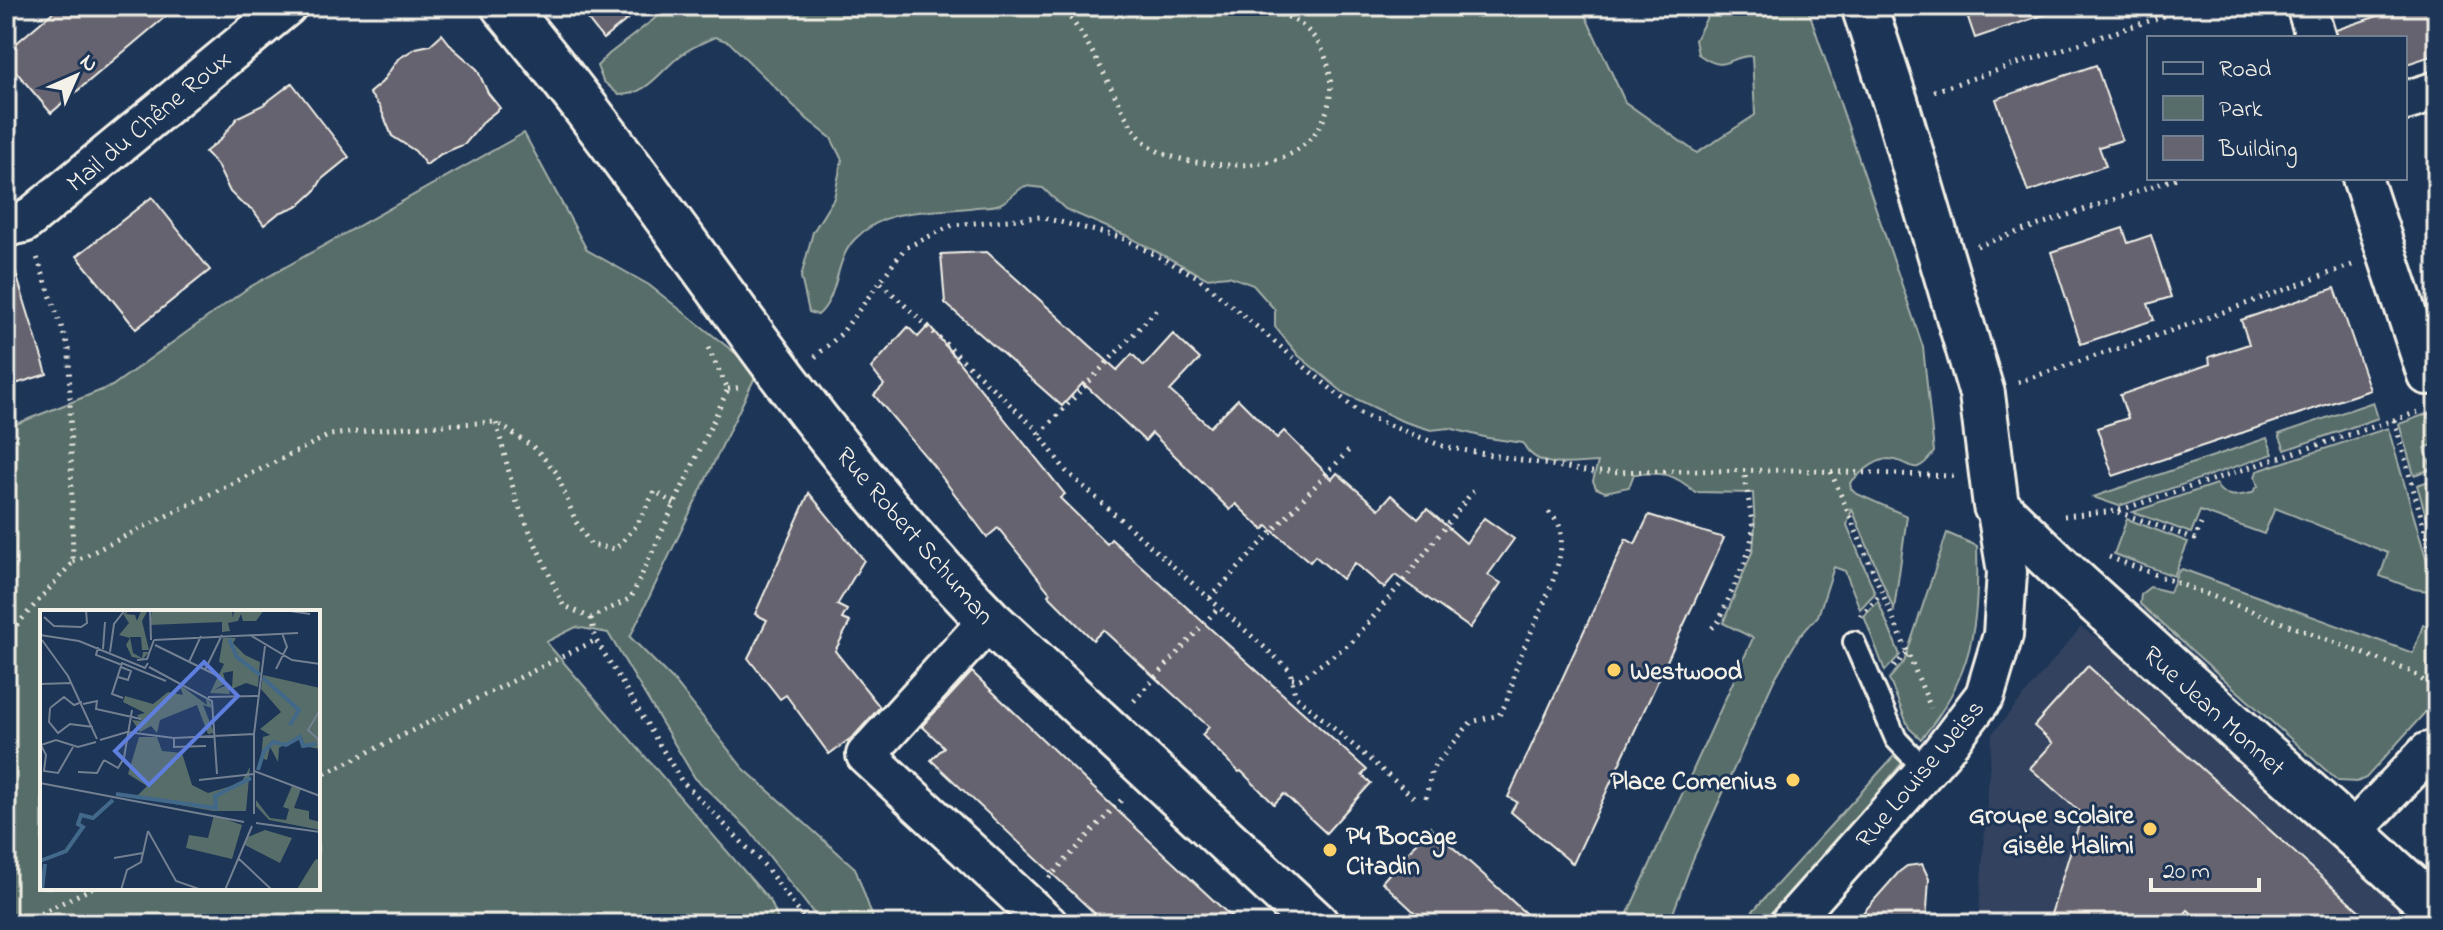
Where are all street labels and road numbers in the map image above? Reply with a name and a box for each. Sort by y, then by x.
street label: Mail du Chêne Roux [59,42,241,203]
street label: Rue Robert Schuman [825,439,1002,635]
street label: Rue Jean Monnet [2133,638,2293,787]
street label: Rue Louise Weiss [1848,692,1995,858]

